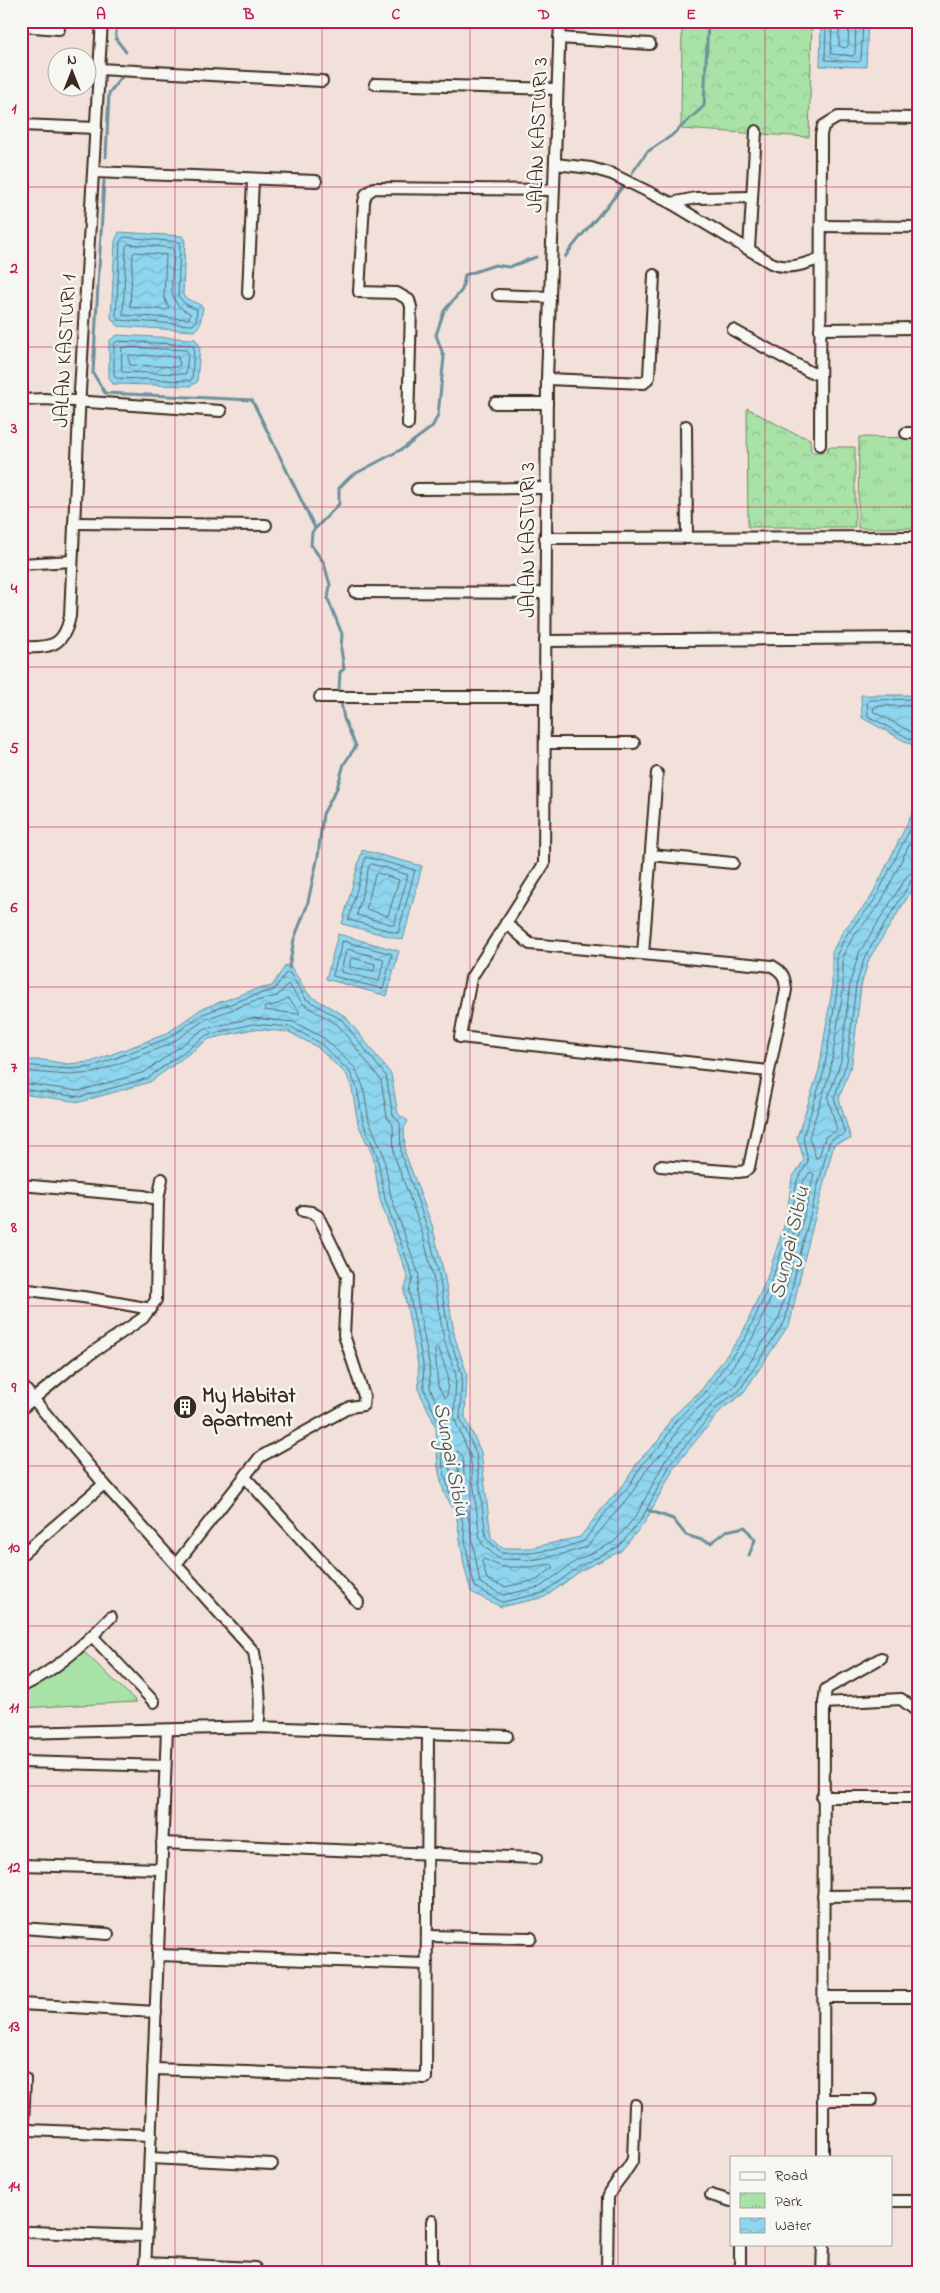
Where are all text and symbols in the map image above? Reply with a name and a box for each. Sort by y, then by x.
text: A [96,3,106,27]
text: B [243,3,255,27]
text: C [392,3,401,27]
text: D [537,3,550,27]
text: E [686,3,696,27]
text: F [833,3,845,27]
north arrow [48,48,98,98]
text: N [67,50,77,71]
street label: JALAN KASTURI 3 [521,57,557,213]
text: 1 [11,97,17,121]
text: 2 [9,257,18,281]
street label: JALAN KASTURI 1 [47,273,85,429]
text: 3 [10,417,18,441]
street label: JALAN KASTURI 3 [514,462,544,618]
text: 4 [10,577,18,601]
text: 5 [9,737,19,761]
text: 6 [9,896,18,920]
text: 7 [11,1056,18,1080]
water label: Sungai Sibiu [762,1183,820,1302]
text: 8 [10,1216,17,1240]
text: 9 [11,1376,17,1400]
place label: My Habitat apartment [202,1382,296,1436]
building icon: My Habitat apartment [172,1394,198,1420]
water label: Sungai Sibiu [423,1400,477,1519]
text: 10 [8,1536,20,1560]
text: 11 [9,1696,20,1720]
text: 12 [7,1856,21,1880]
text: 13 [8,2015,20,2039]
legend [730,2156,892,2246]
text: Road [775,2165,808,2187]
text: 14 [8,2175,20,2199]
text: Park [775,2191,803,2213]
text: Water [775,2215,811,2237]

